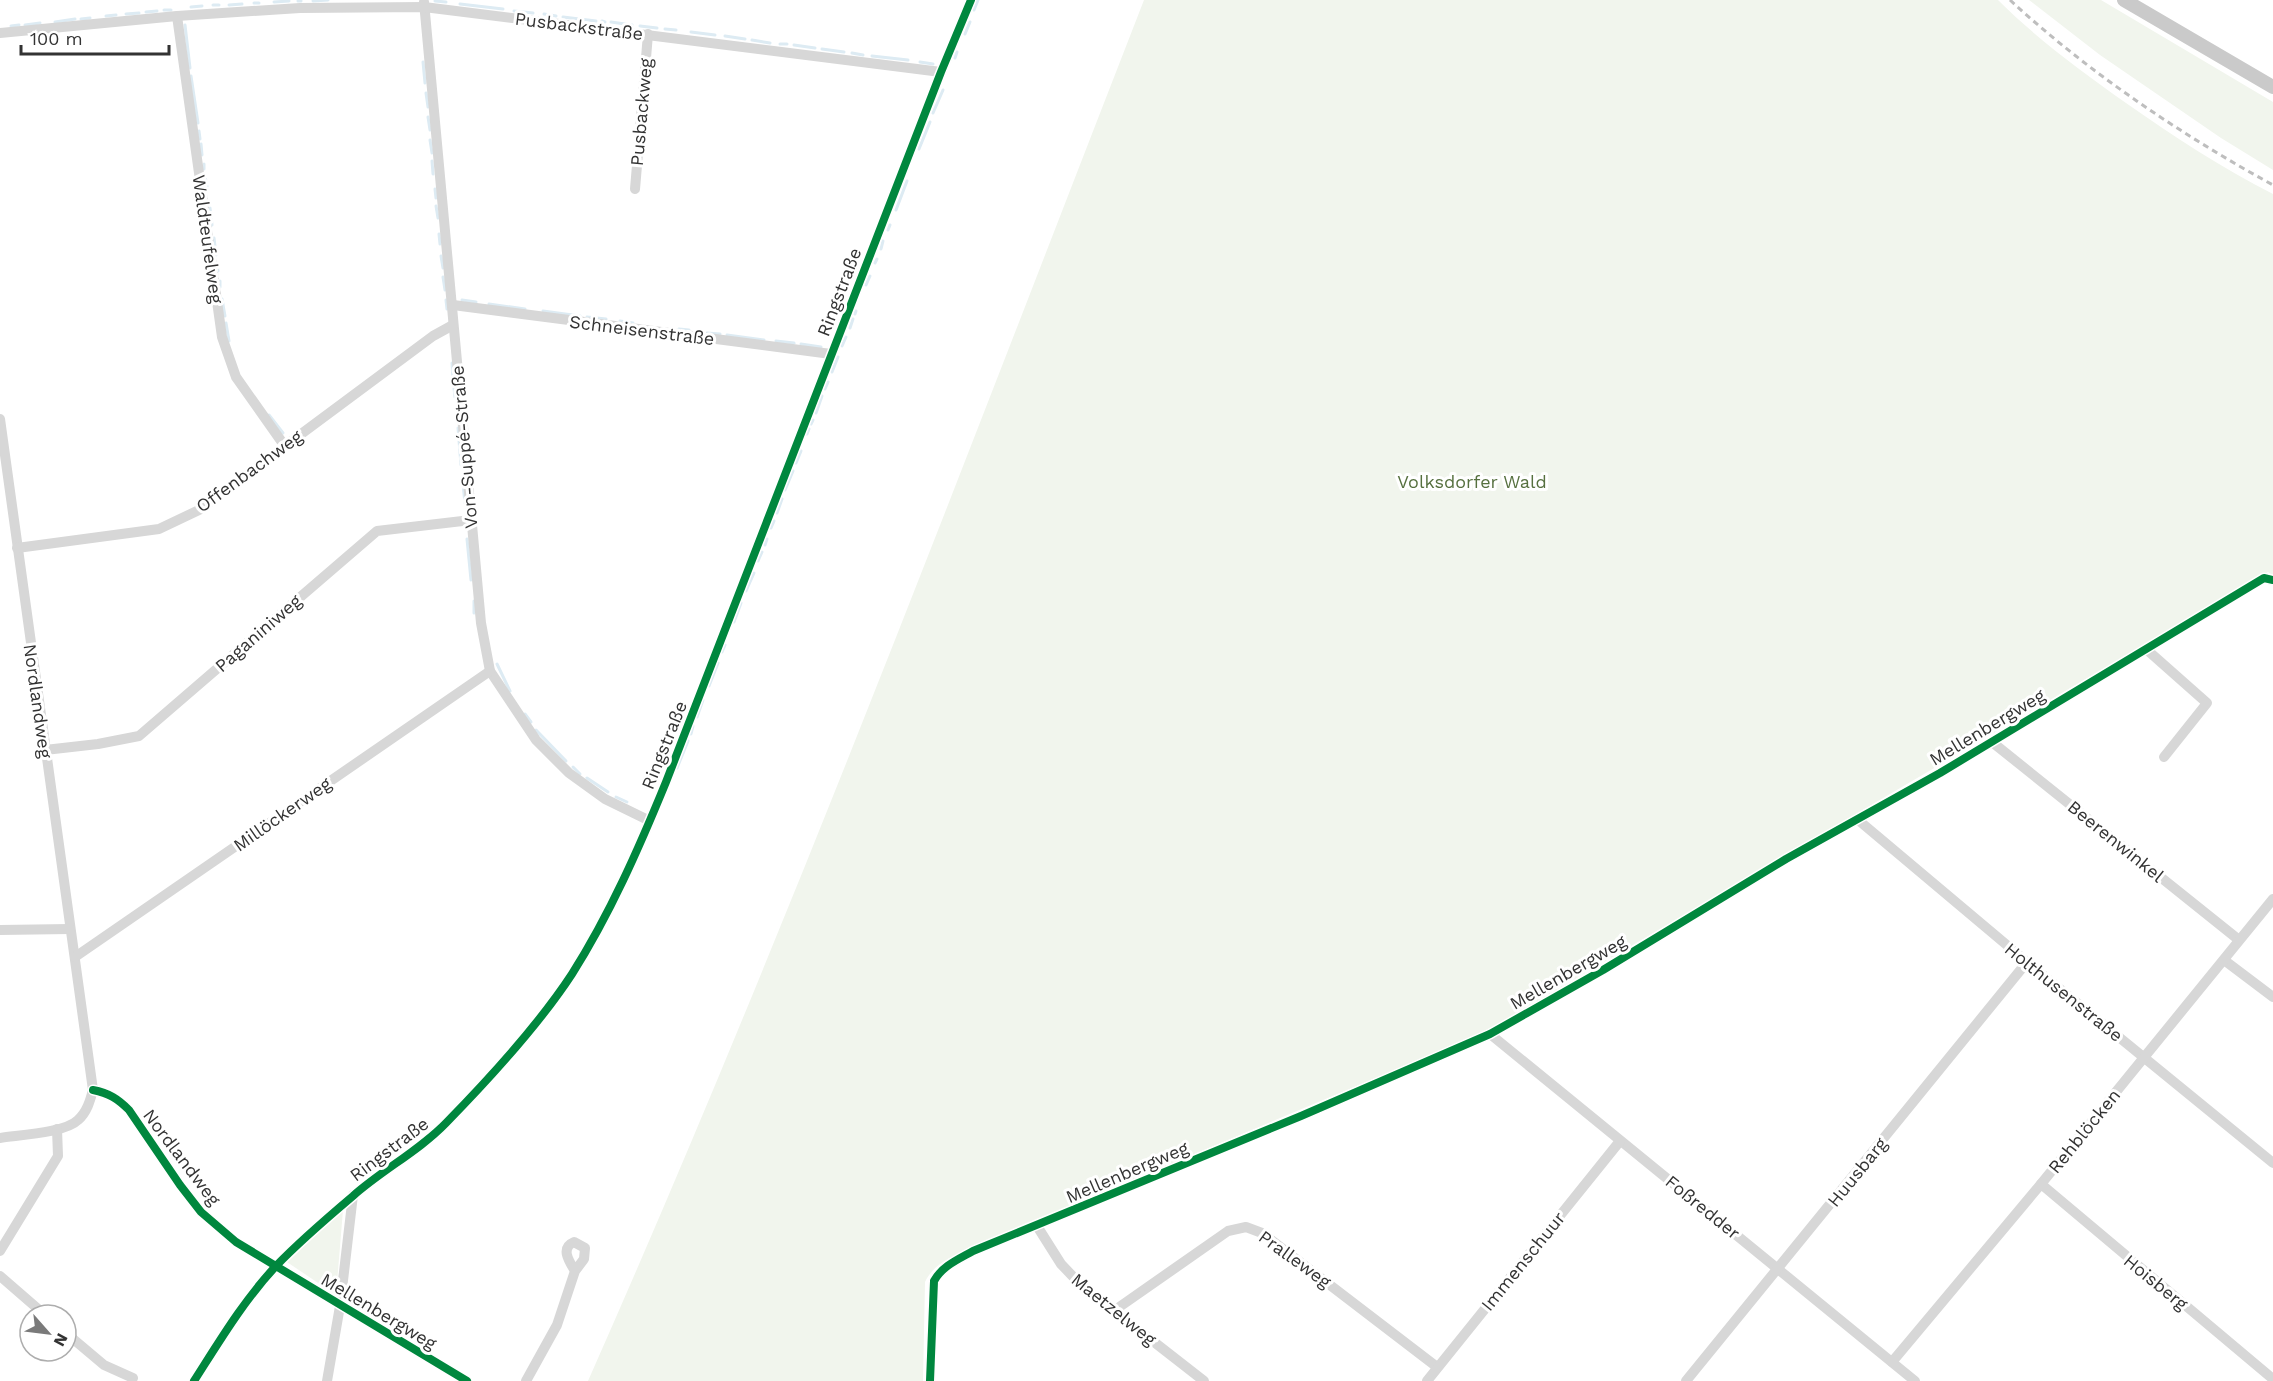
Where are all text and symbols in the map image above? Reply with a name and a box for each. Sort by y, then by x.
street label: Pusbackstraße [514,8,644,44]
scale bar [21,18,170,56]
text: 100 m [30,28,83,49]
street label: Pusbackweg [626,57,656,167]
street label: Waldteufelweg [189,173,227,305]
street label: Ringstraße [812,245,866,339]
street label: Schneisenstraße [568,311,716,349]
street label: Von-Suppé-Straße [446,365,482,529]
street label: Offenbachweg [192,425,307,517]
park label: Volksdorfer Wald [1397,471,1547,492]
street label: Paganiniweg [211,590,306,676]
street label: Nordlandweg [20,643,56,760]
street label: Mellenbergweg [1926,684,2049,770]
street label: Ringstraße [637,698,691,792]
street label: Millöckerweg [229,772,335,855]
street label: Beerenwinkel [2064,796,2169,887]
street label: Mellenbergweg [1506,930,1630,1014]
street label: Holthusenstraße [2001,938,2127,1046]
street label: Rehblöcken [2044,1085,2124,1177]
street label: Nordlandweg [139,1105,225,1210]
street label: Ringstraße [345,1113,433,1185]
street label: Huusbarg [1823,1133,1891,1211]
street label: Mellenbergweg [1063,1137,1192,1207]
street label: Foßredder [1662,1171,1744,1243]
street label: Immenschuur [1477,1207,1569,1315]
street label: Pralleweg [1255,1226,1336,1292]
street label: Hoisberg [2120,1250,2193,1314]
street label: Mellenbergweg [318,1268,441,1354]
street label: Maetzelweg [1067,1268,1161,1350]
north arrow [18,1303,78,1363]
text: N [50,1330,72,1350]

